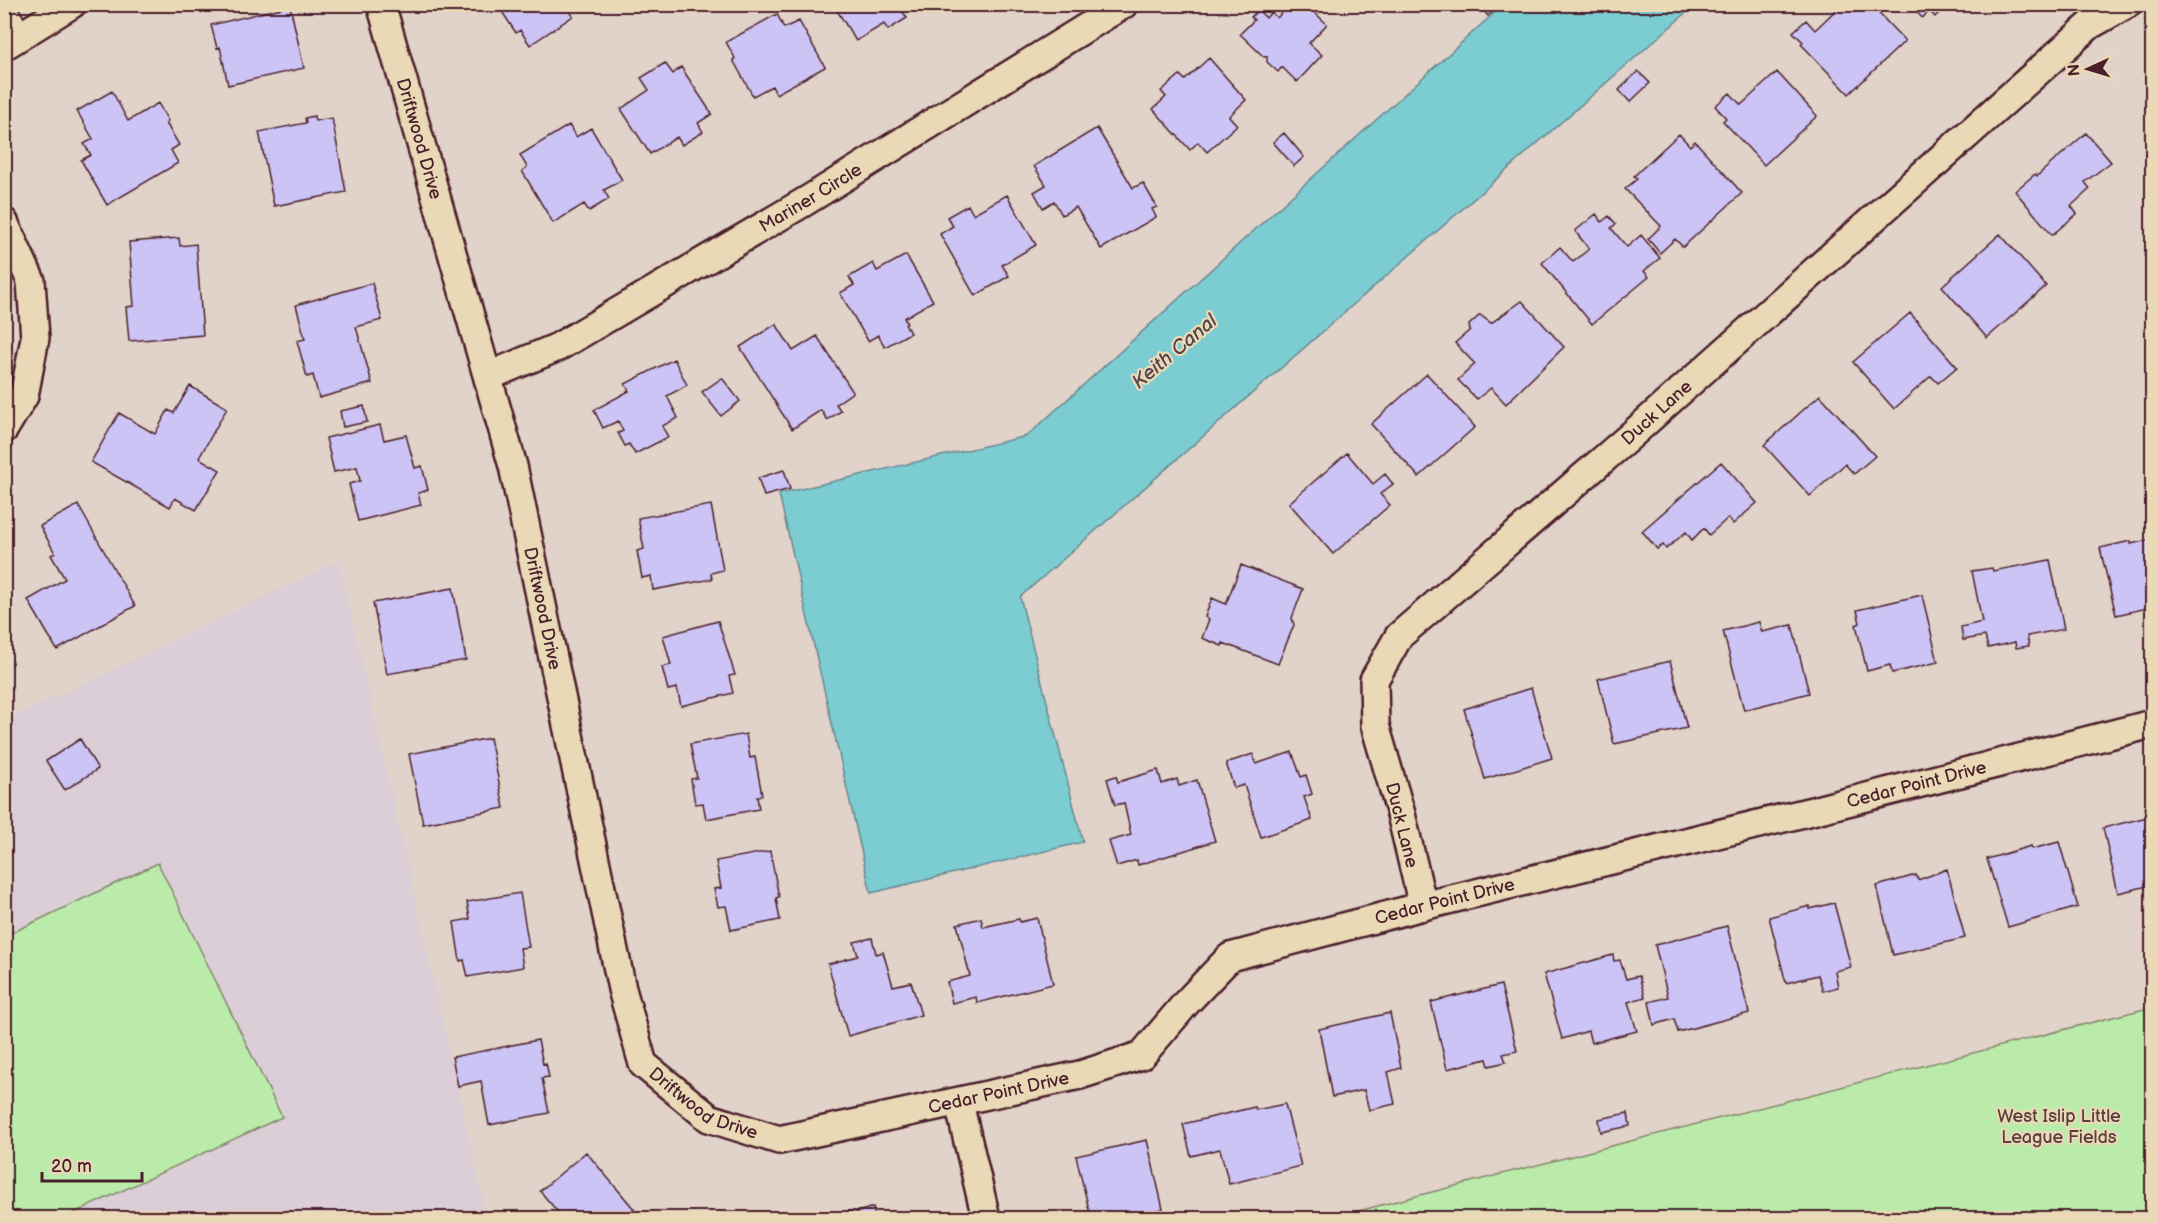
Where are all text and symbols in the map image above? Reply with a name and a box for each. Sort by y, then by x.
north arrow [2058,39,2118,99]
text: N [2065,63,2084,77]
street label: Driftwood Drive [392,76,446,202]
street label: Mariner Circle [756,159,866,237]
water label: Keith Canal [1127,308,1223,394]
street label: Duck Lane [1617,376,1697,450]
street label: Driftwood Drive [519,545,565,672]
street label: Cedar Point Drive [1845,757,1989,813]
street label: Duck Lane [1381,780,1422,870]
street label: Cedar Point Drive [1373,874,1517,929]
street label: Driftwood Drive [644,1063,761,1144]
street label: Cedar Point Drive [926,1068,1071,1118]
park label: West Islip Little League Fields [1997,1106,2121,1148]
scale bar [42,1145,142,1183]
text: 20 m [51,1156,92,1177]

